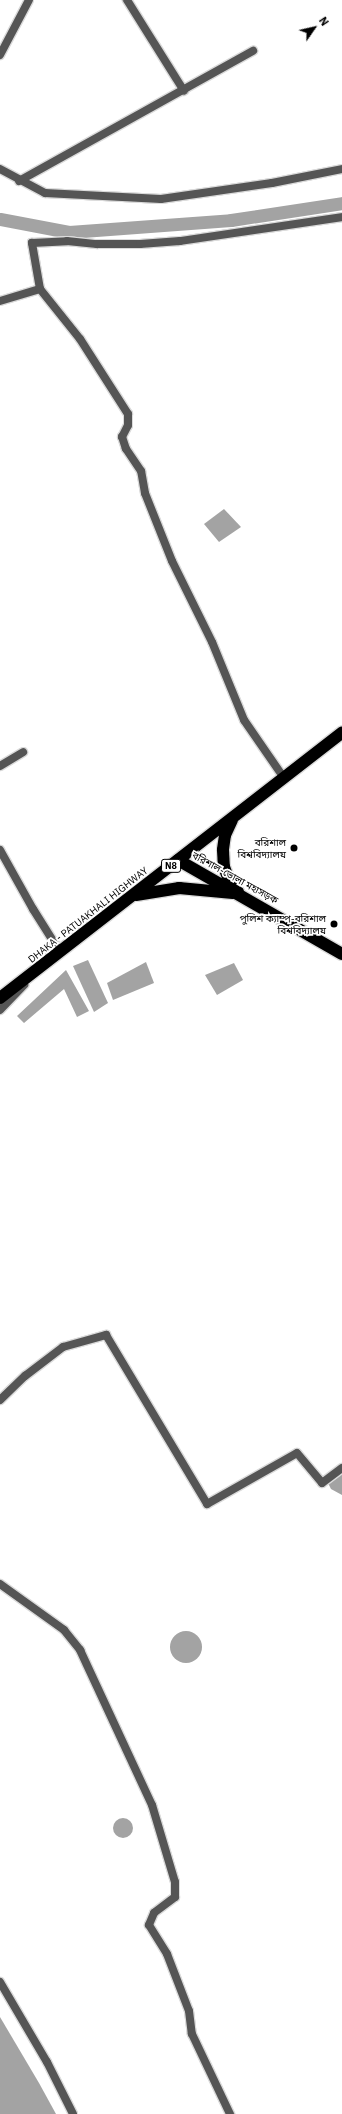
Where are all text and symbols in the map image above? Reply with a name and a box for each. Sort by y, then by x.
north arrow [294,8,334,48]
text: N [316,14,332,29]
place label: বরিশাল বিশ্ববিদ্যালয় [237,836,286,860]
marker: বরিশাল বিশ্ববিদ্যালয় [289,843,299,853]
street label: বরিশাল-ভোলা মহাসড়ক [190,849,280,907]
road number: N8 [161,859,181,873]
street label: DHAKA - PATUAKHALI HIGHWAY [26,864,150,966]
place label: পুলিশ ক্যাম্প-বরিশাল বিশ্ববিদ্যালয় [239,912,326,936]
marker: পুলিশ ক্যাম্প-বরিশাল বিশ্ববিদ্যালয় [329,919,339,929]

